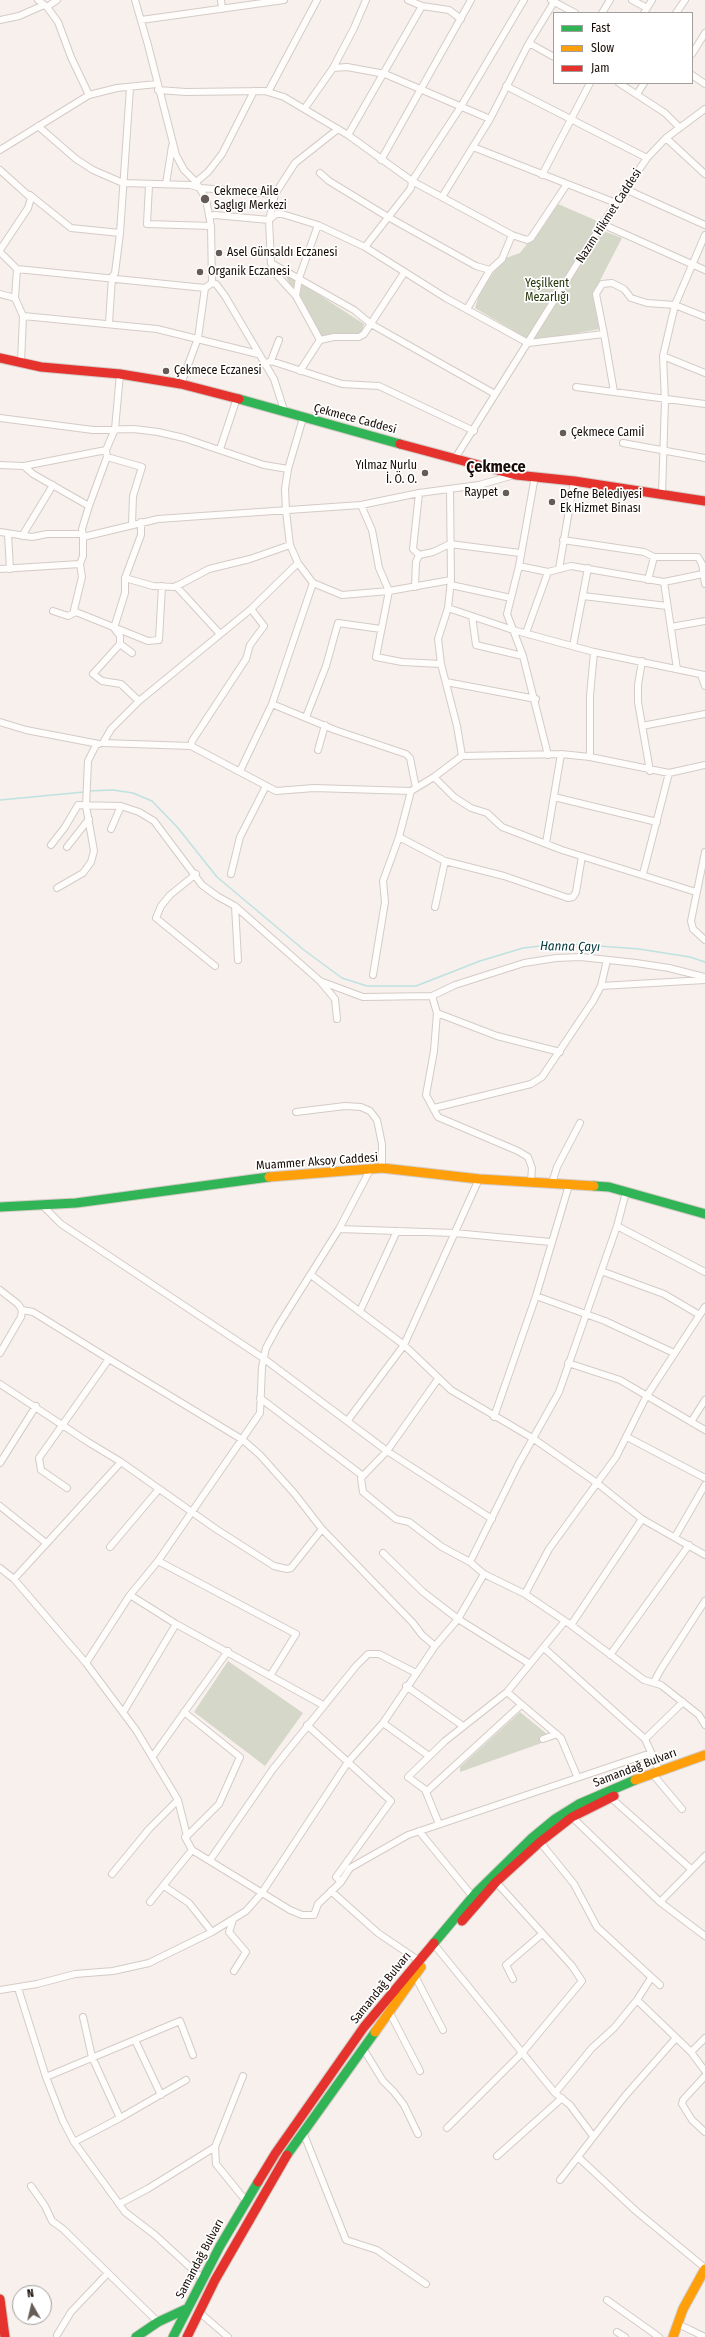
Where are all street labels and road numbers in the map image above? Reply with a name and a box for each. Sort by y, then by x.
street label: Nazım Hikmet Caddesi [573,166,645,266]
street label: Çekmece Caddesi [312,401,398,437]
street label: Muammer Aksoy Caddesi [256,1151,378,1173]
street label: Samandağ Bulvarı [591,1745,679,1791]
street label: Samandağ Bulvarı [348,1949,414,2027]
street label: Samandağ Bulvarı [173,2217,227,2301]

